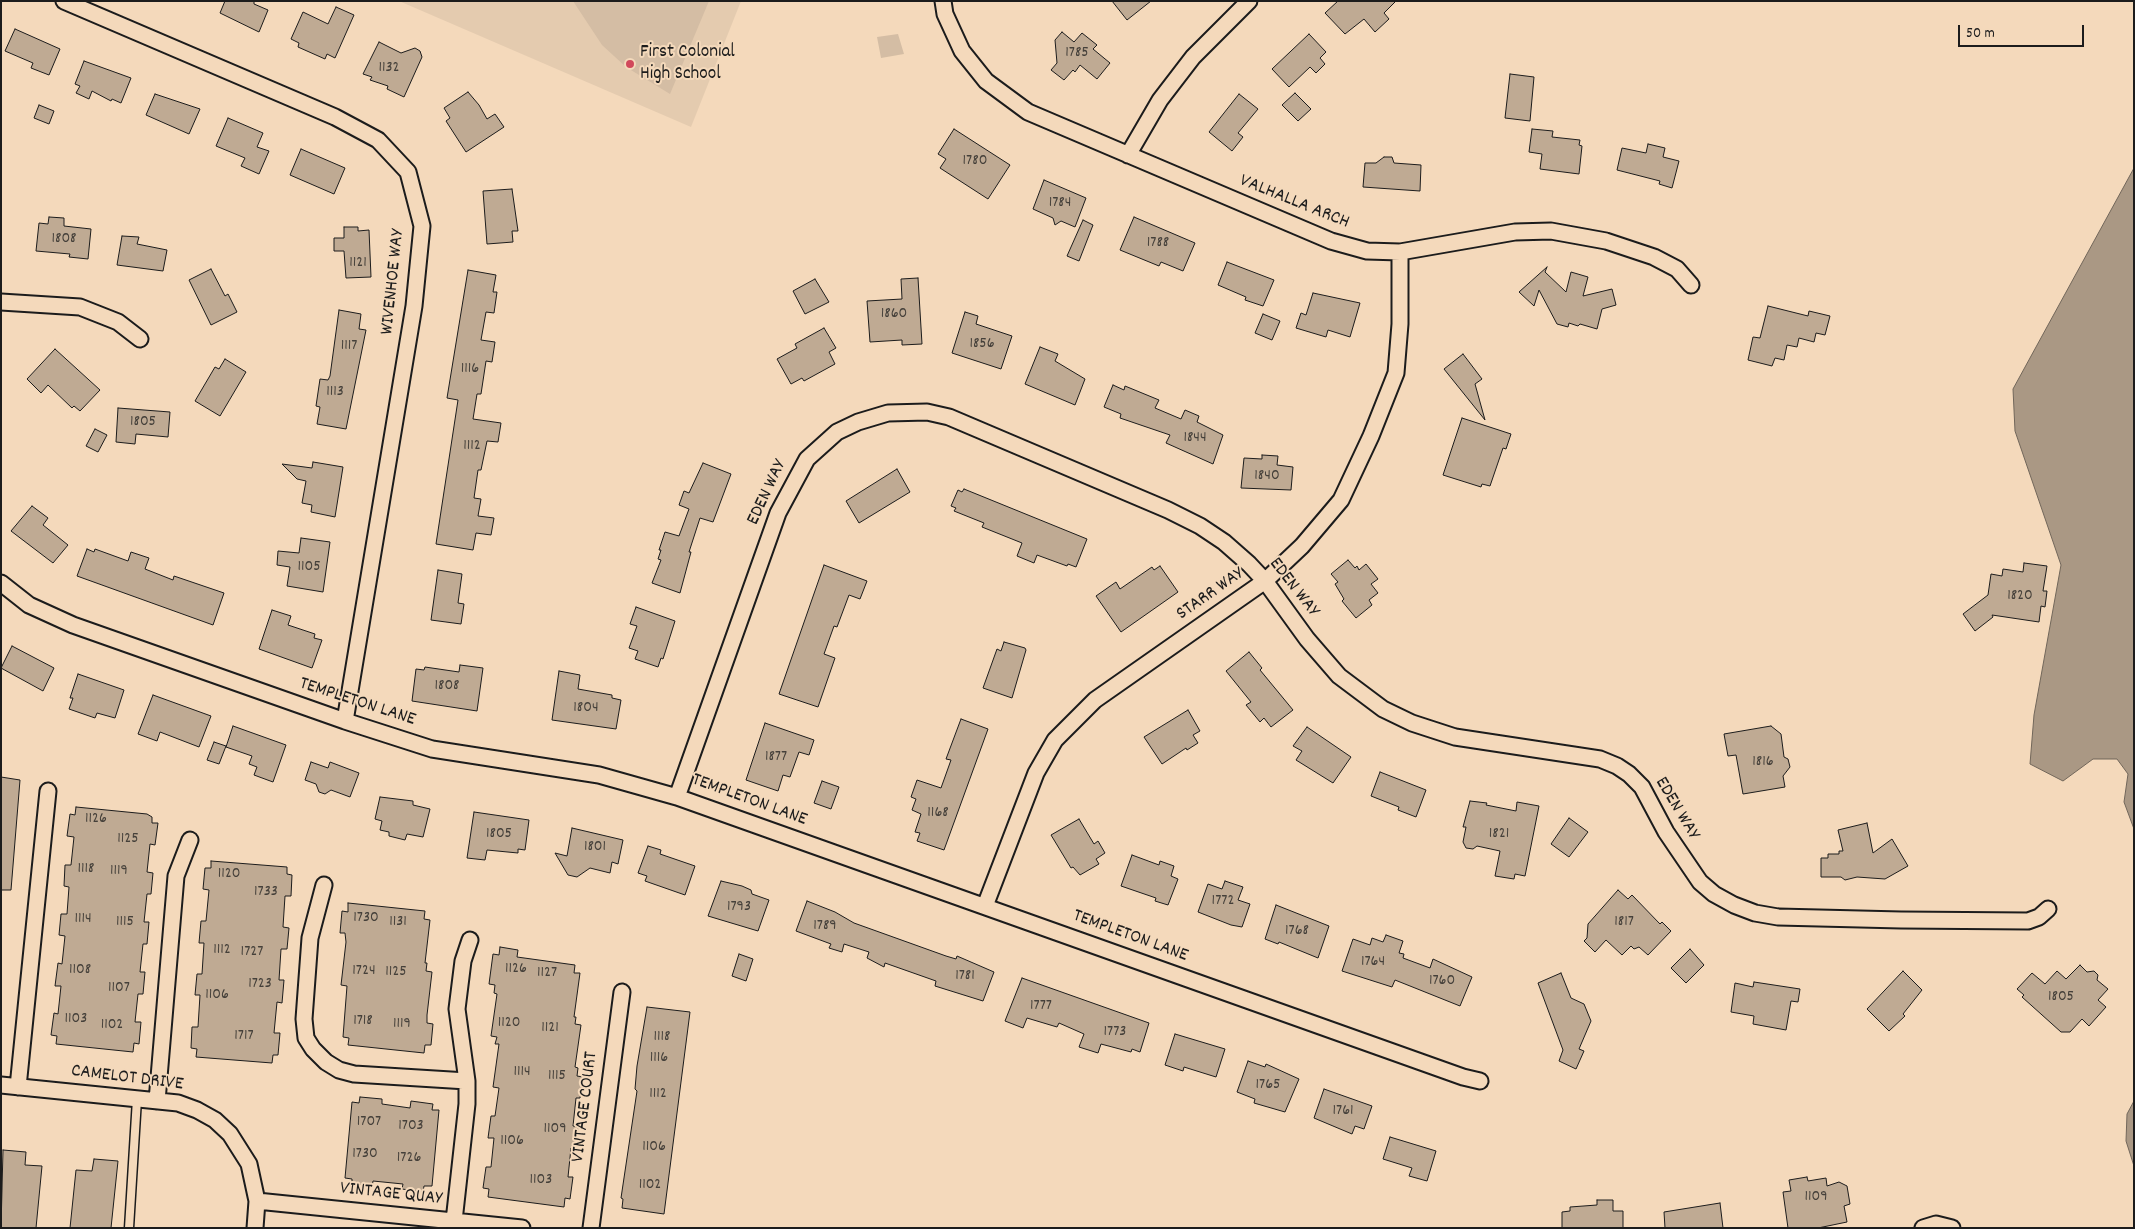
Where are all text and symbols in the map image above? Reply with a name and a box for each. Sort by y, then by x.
scale bar [1960,15,2086,47]
text: 50 m [1966,23,1995,45]
place label: First Colonial High School [640,42,735,86]
house number: 1785 [1065,44,1089,64]
marker: First Colonial High School [624,58,636,70]
house number: 1132 [378,59,400,79]
house number: 1780 [963,152,987,172]
street label: VALHALLA ARCH [1236,171,1352,235]
house number: 1784 [1049,194,1071,214]
street label: WIVENHOE WAY [377,228,411,336]
house number: 1808 [51,230,77,250]
house number: 1788 [1147,234,1169,254]
house number: 1121 [349,254,367,274]
house number: 1860 [881,305,907,325]
house number: 1856 [969,335,995,355]
house number: 1117 [341,337,357,357]
house number: 1116 [461,360,479,380]
house number: 1113 [326,383,344,403]
house number: 1805 [130,413,156,433]
house number: 1844 [1183,429,1207,449]
house number: 1112 [463,437,481,457]
street label: EDEN WAY [743,457,793,529]
house number: 1840 [1254,467,1280,487]
street label: EDEN WAY [1263,554,1323,622]
house number: 1105 [297,558,321,578]
street label: STARR WAY [1173,563,1249,627]
house number: 1820 [2007,587,2033,607]
street label: TEMPLETON LANE [296,673,418,733]
house number: 1808 [434,677,460,697]
house number: 1804 [573,699,599,719]
house number: 1877 [765,748,787,768]
house number: 1816 [1752,753,1774,773]
street label: TEMPLETON LANE [688,770,810,832]
street label: EDEN WAY [1648,774,1704,844]
house number: 1168 [927,804,949,824]
house number: 1126 [85,810,107,830]
house number: 1805 [486,825,512,845]
house number: 1821 [1489,825,1509,845]
house number: 1125 [117,830,139,850]
house number: 1801 [584,838,606,858]
house number: 1118 [78,860,94,880]
house number: 1119 [110,862,128,882]
house number: 1120 [218,865,240,885]
house number: 1733 [254,883,278,903]
house number: 1772 [1212,892,1234,912]
house number: 1793 [727,898,751,918]
street label: TEMPLETON LANE [1069,906,1191,968]
house number: 1730 [353,909,379,929]
house number: 1114 [74,910,92,930]
house number: 1115 [116,913,134,933]
house number: 1131 [389,913,407,933]
house number: 1817 [1614,913,1634,933]
house number: 1789 [813,917,837,937]
house number: 1768 [1285,922,1309,942]
house number: 1112 [213,941,231,961]
house number: 1727 [241,943,263,963]
house number: 1764 [1361,953,1385,973]
house number: 1126 [505,960,527,980]
house number: 1108 [69,961,91,981]
house number: 1724 [352,962,376,982]
house number: 1125 [385,963,407,983]
house number: 1127 [537,964,557,984]
house number: 1781 [955,967,975,987]
house number: 1760 [1429,972,1455,992]
house number: 1723 [248,975,272,995]
house number: 1107 [108,979,130,999]
house number: 1106 [205,986,229,1006]
house number: 1805 [2048,988,2074,1008]
house number: 1777 [1030,997,1052,1017]
house number: 1103 [65,1010,87,1030]
house number: 1718 [353,1012,373,1032]
house number: 1120 [498,1014,520,1034]
house number: 1119 [393,1015,411,1035]
house number: 1102 [101,1016,123,1036]
house number: 1121 [541,1019,559,1039]
house number: 1773 [1104,1023,1126,1043]
house number: 1717 [234,1027,254,1047]
house number: 1118 [654,1028,670,1048]
house number: 1116 [650,1049,668,1069]
street label: VINTAGE COURT [568,1050,604,1164]
street label: CAMELOT DRIVE [70,1061,184,1097]
house number: 1114 [513,1063,531,1083]
house number: 1115 [548,1067,566,1087]
house number: 1765 [1256,1076,1280,1096]
house number: 1112 [649,1085,667,1105]
house number: 1761 [1333,1102,1353,1122]
house number: 1707 [357,1113,381,1133]
house number: 1703 [398,1117,424,1137]
house number: 1109 [543,1120,567,1140]
house number: 1106 [500,1132,524,1152]
house number: 1106 [642,1138,666,1158]
house number: 1730 [352,1145,378,1165]
house number: 1726 [397,1149,421,1169]
house number: 1103 [530,1171,552,1191]
house number: 1102 [639,1176,661,1196]
street label: VINTAGE QUAY [339,1178,443,1212]
house number: 1109 [1804,1188,1828,1208]

